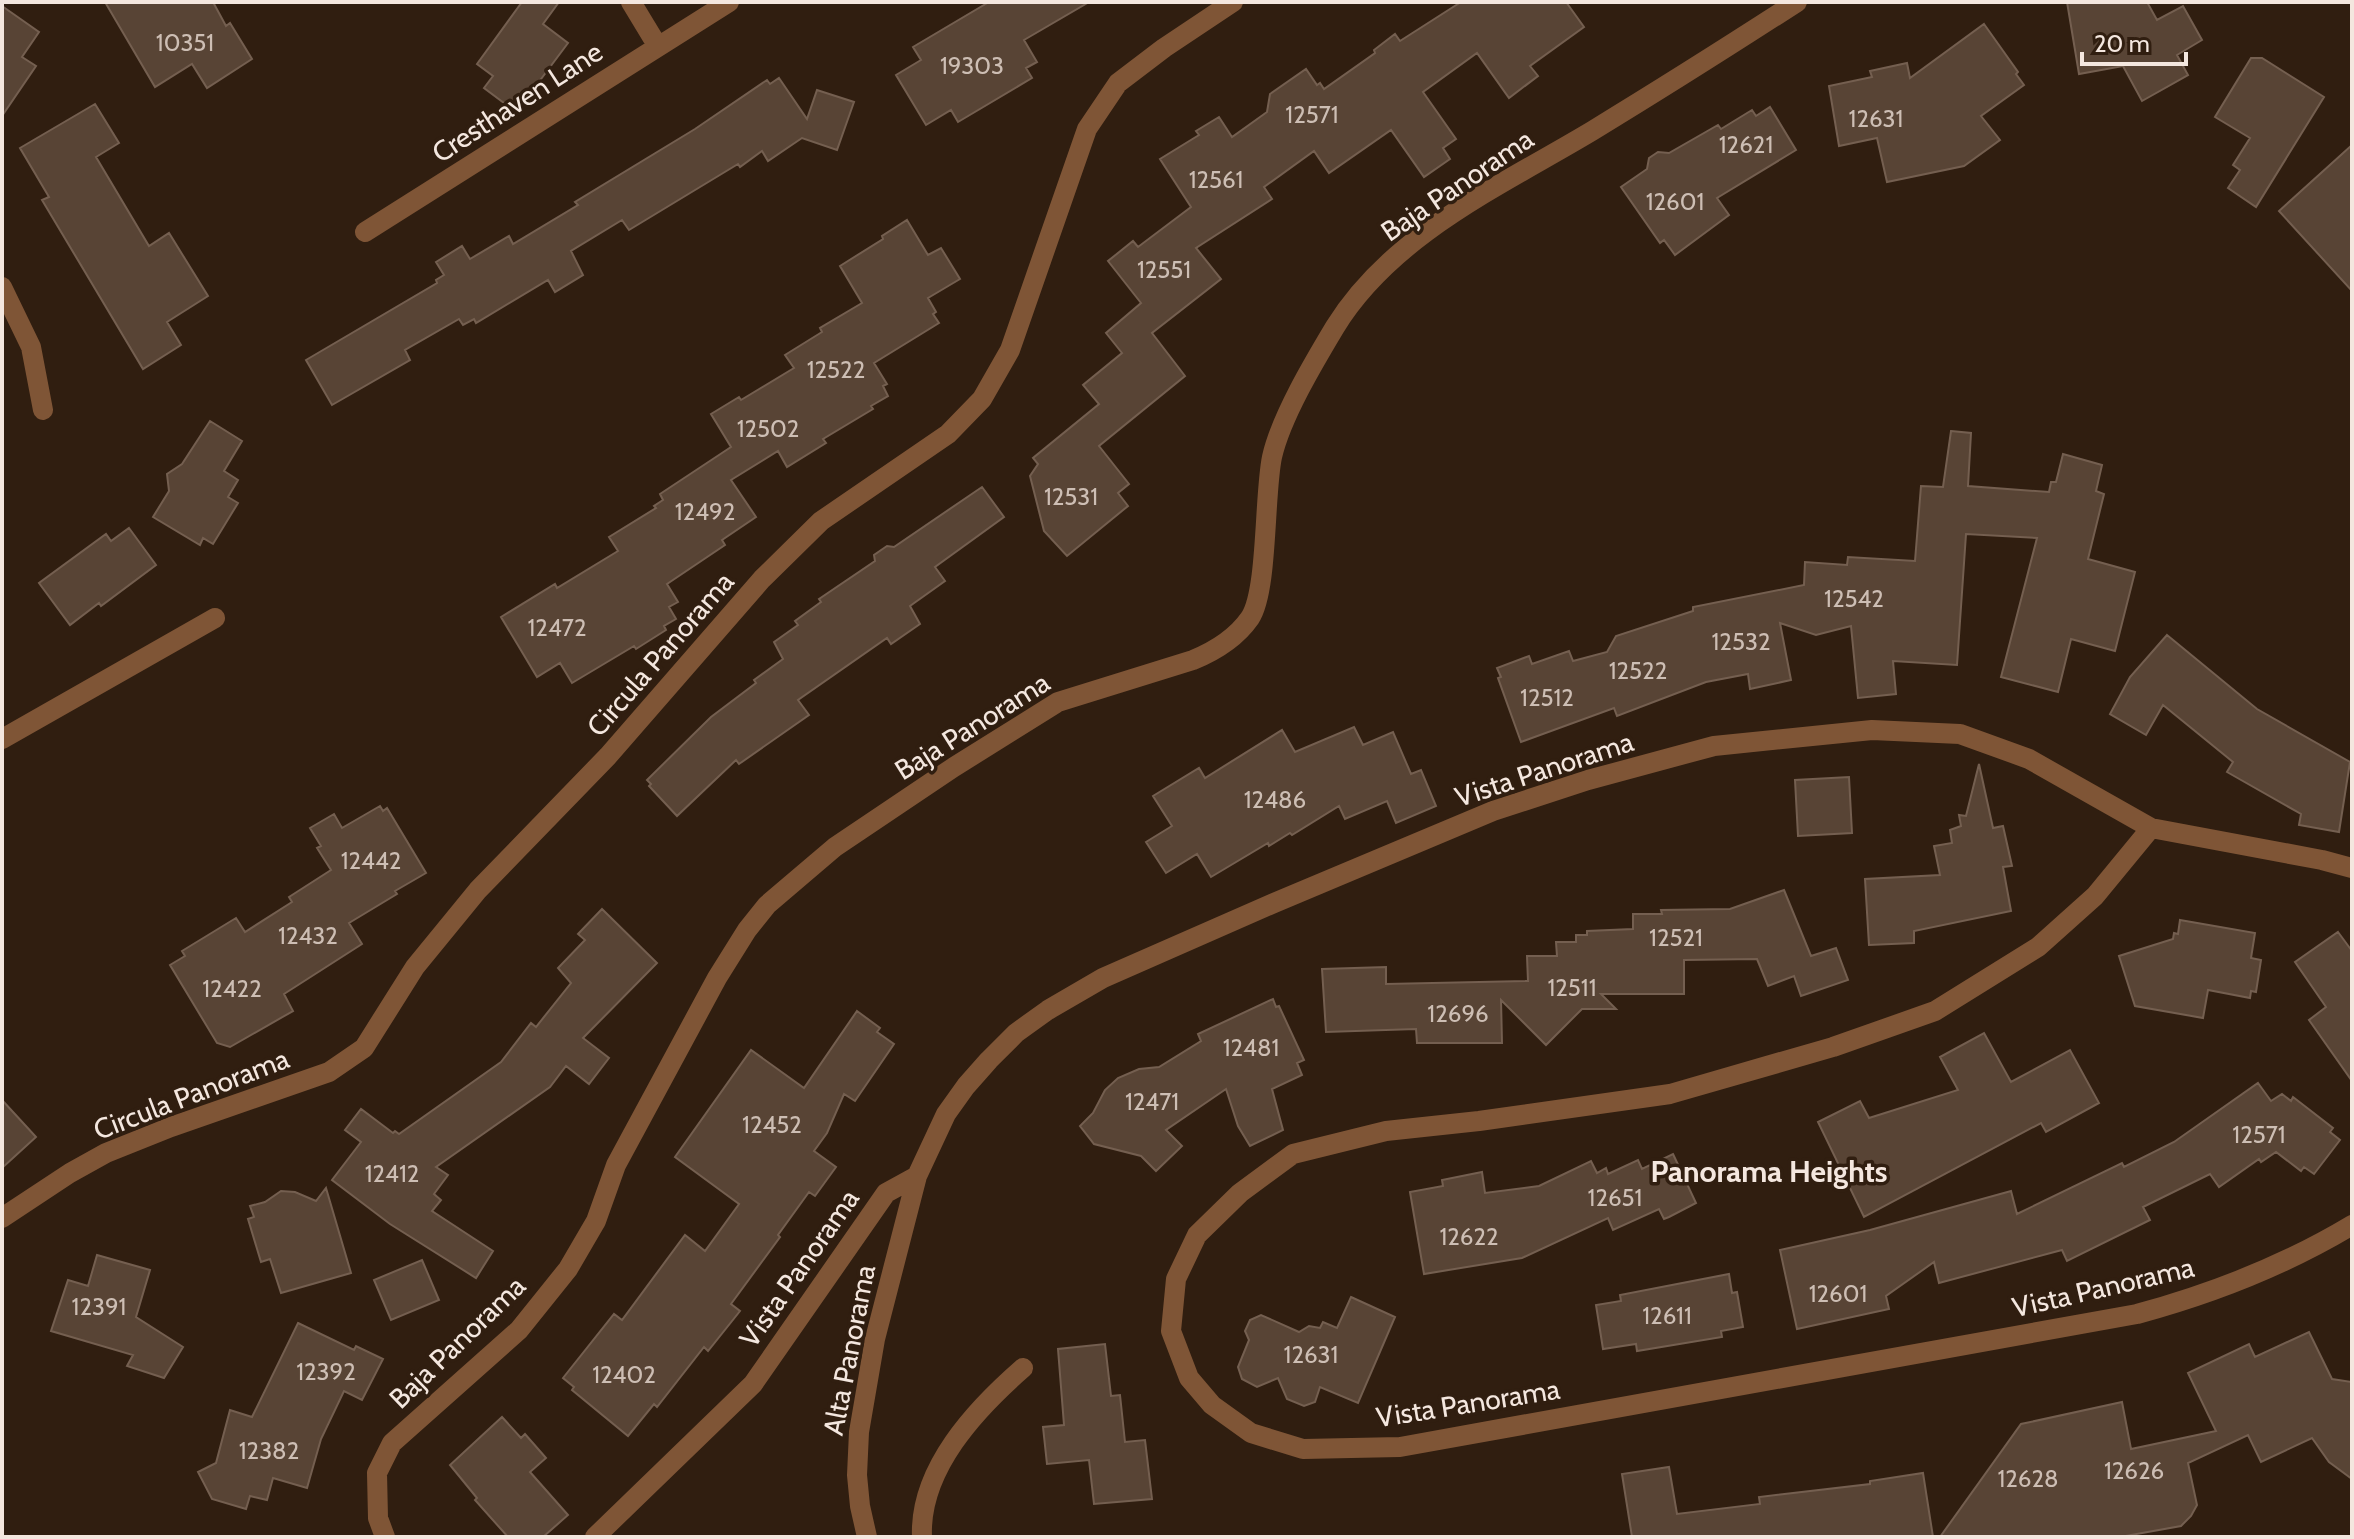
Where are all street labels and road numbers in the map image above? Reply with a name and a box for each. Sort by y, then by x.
street label: Cresthaven Lane [425,34,609,170]
street label: Baja Panorama [1375,121,1540,248]
street label: Circula Panorama [579,565,741,743]
street label: Baja Panorama [888,665,1056,787]
street label: Vista Panorama [1451,724,1638,814]
street label: Circula Panorama [89,1041,294,1147]
street label: Vista Panorama [732,1182,866,1354]
street label: Vista Panorama [2009,1249,2198,1324]
street label: Alta Panorama [816,1261,882,1438]
street label: Baja Panorama [382,1268,533,1415]
street label: Vista Panorama [1374,1372,1563,1434]

